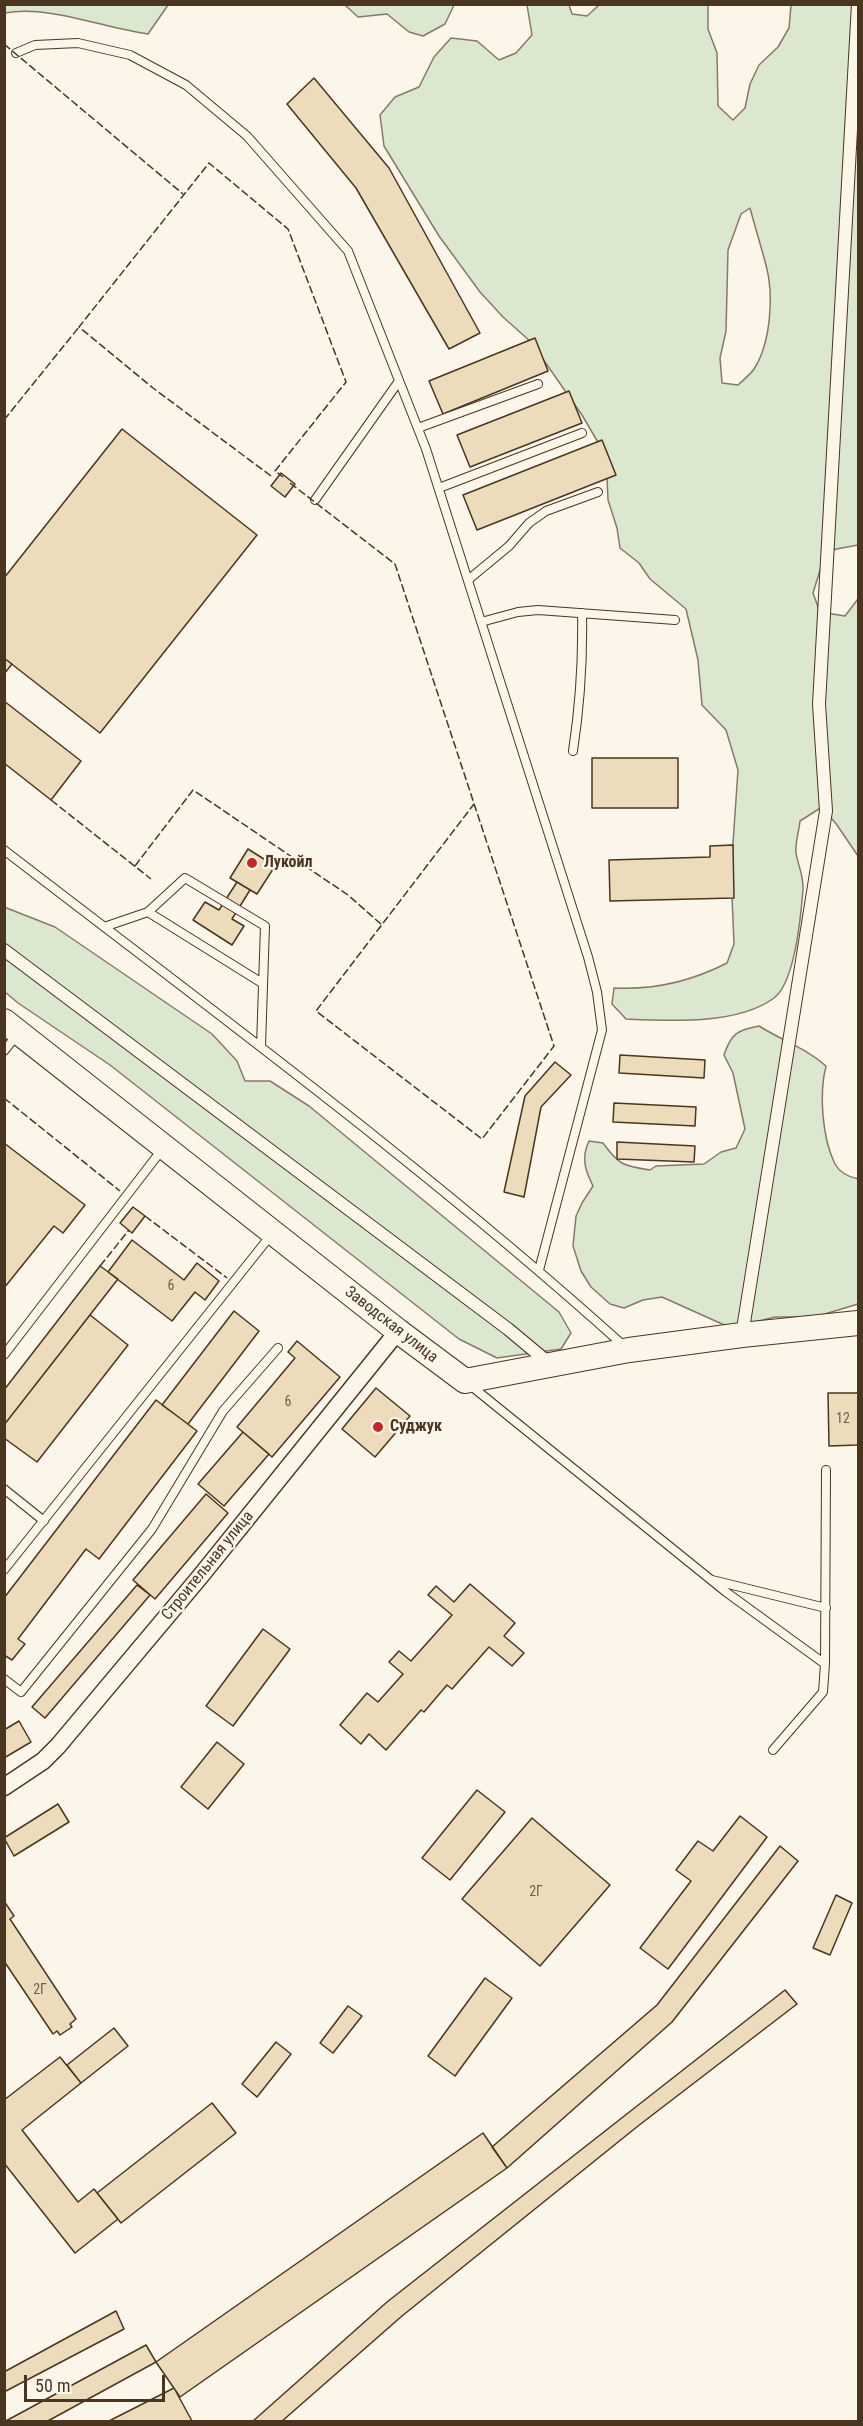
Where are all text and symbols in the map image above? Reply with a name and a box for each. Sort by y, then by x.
place label: Лукойл [264,853,313,873]
marker: Лукойл [245,856,259,870]
house number: 6 [168,1278,174,1294]
street label: Заводская улица [341,1283,441,1367]
house number: 6 [285,1394,291,1410]
house number: 12 [836,1411,850,1427]
place label: Суджук [390,1417,442,1437]
marker: Суджук [371,1420,385,1434]
street label: Строительная улица [158,1507,258,1625]
house number: 2Г [529,1884,543,1900]
house number: 2Г [33,1982,47,1998]
scale bar [27,2363,168,2401]
text: 50 m [35,2375,70,2396]

